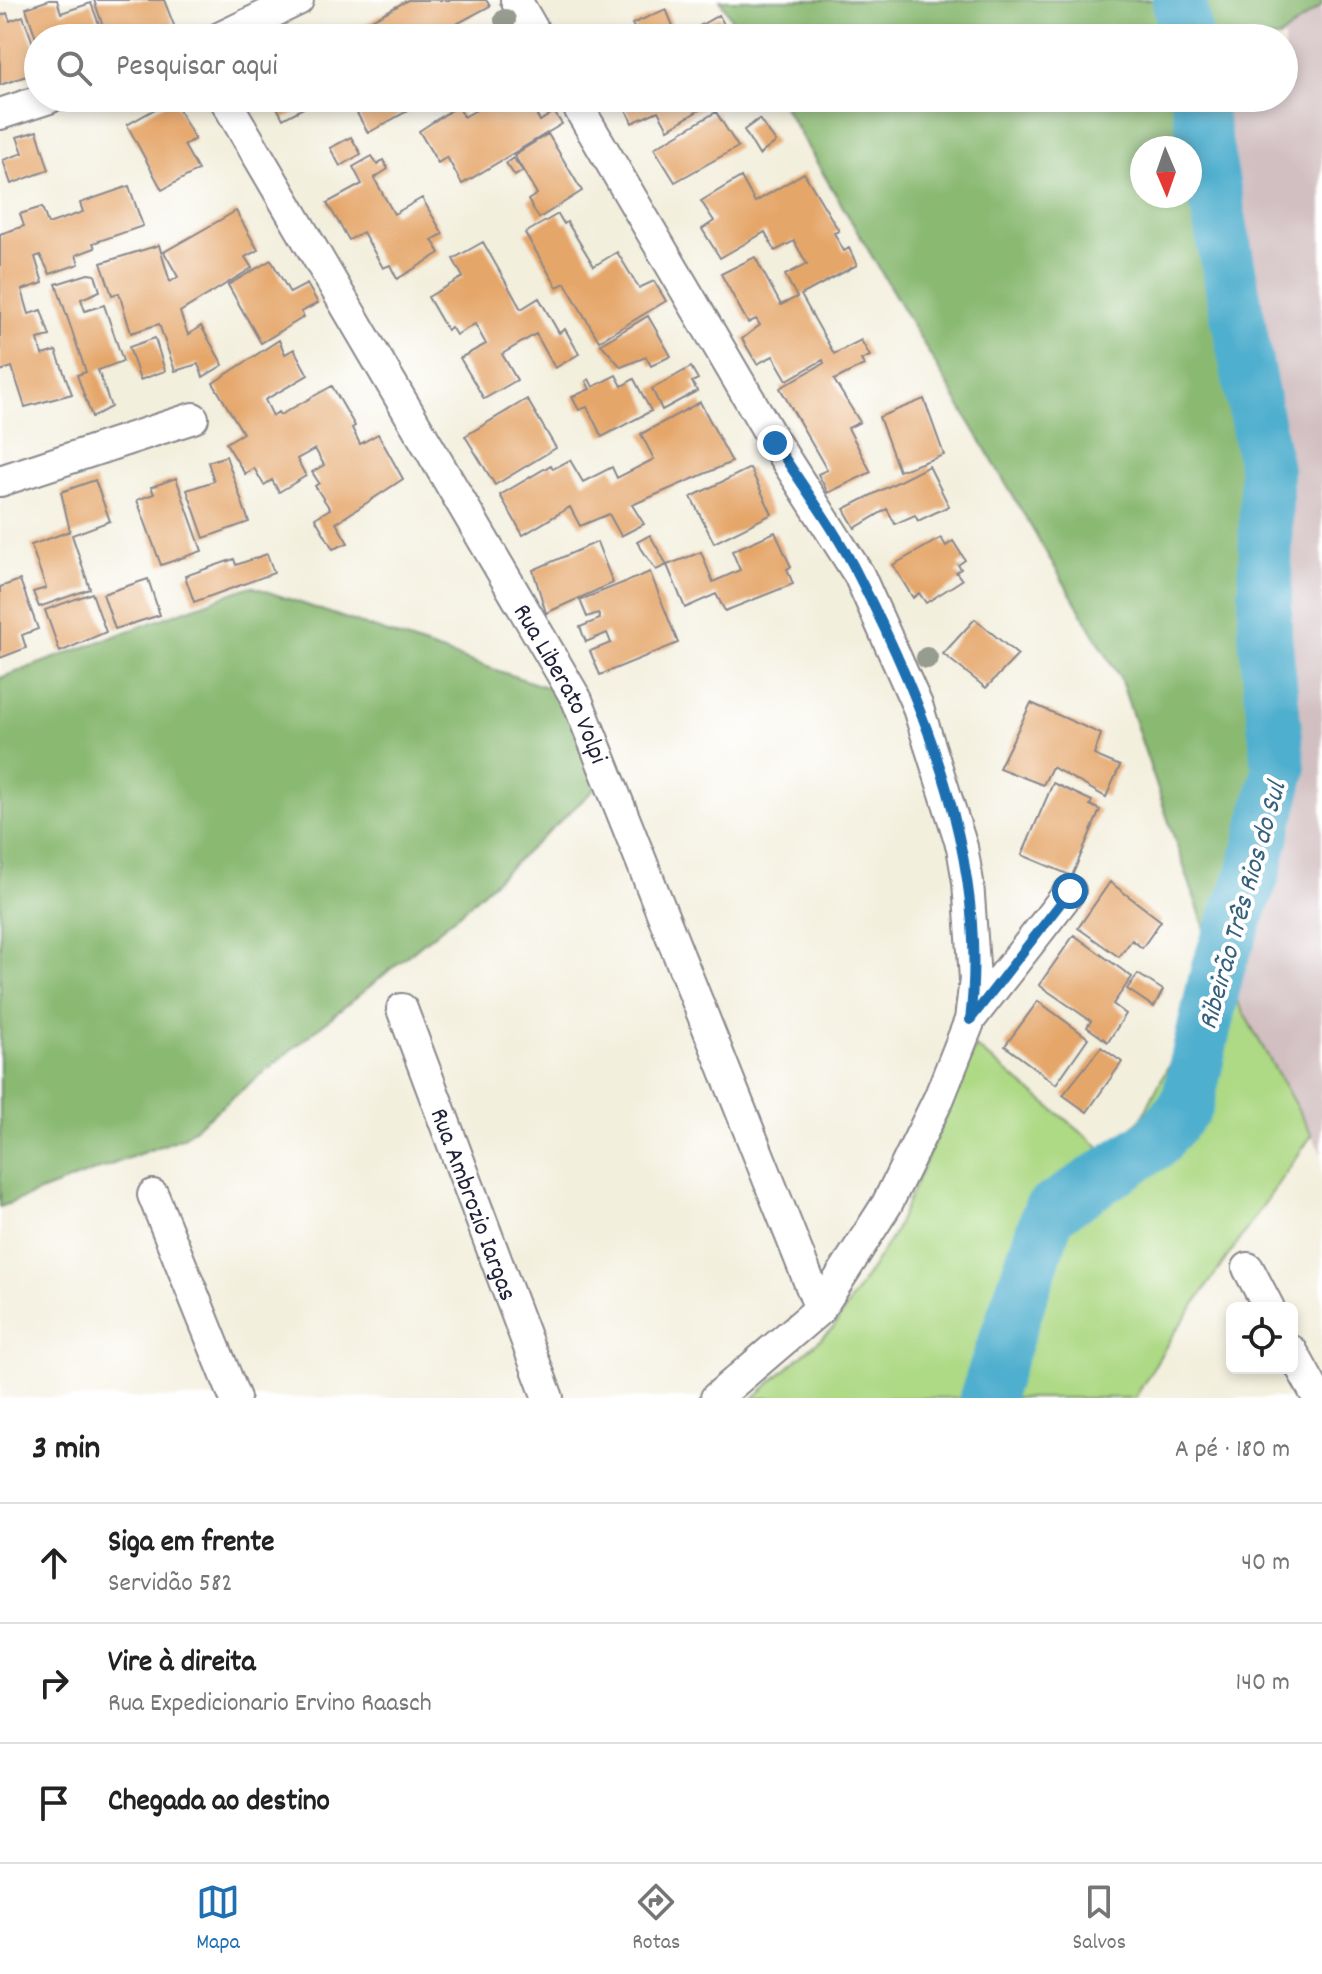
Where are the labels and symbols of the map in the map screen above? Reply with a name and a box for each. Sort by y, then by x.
north arrow [1130,136,1202,208]
route end [757,425,793,461]
street label: Rua Liberato Volpi [502,598,616,770]
water label: Ribeirão Três Rios do Sul [1190,776,1300,1035]
route start [1052,873,1088,909]
street label: Rua Ambrozio Iargas [419,1103,525,1307]

